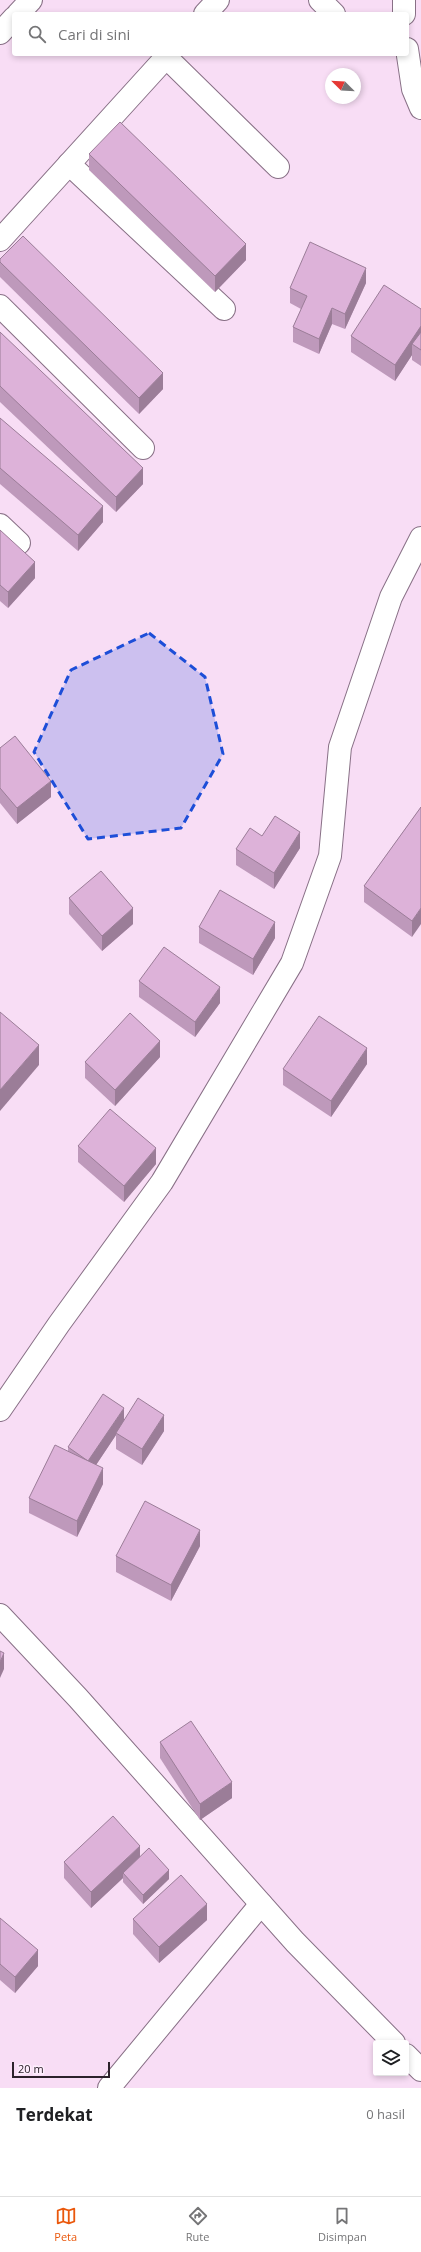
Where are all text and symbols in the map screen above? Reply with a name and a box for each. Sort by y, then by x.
search box [12,12,409,56]
icon: search [26,23,48,45]
text: Cari di sini [58,24,130,44]
north arrow [325,68,361,104]
map controls [373,2040,409,2076]
button: layers [373,2040,409,2076]
scale bar [12,2060,110,2079]
text: 20 m [18,2061,44,2076]
text: Terdekat [16,2103,93,2126]
text: 0 hasil [366,2105,405,2123]
tab: Peta [54,2205,77,2244]
tab: Rute [186,2205,209,2244]
tab: Disimpan [318,2205,367,2244]

